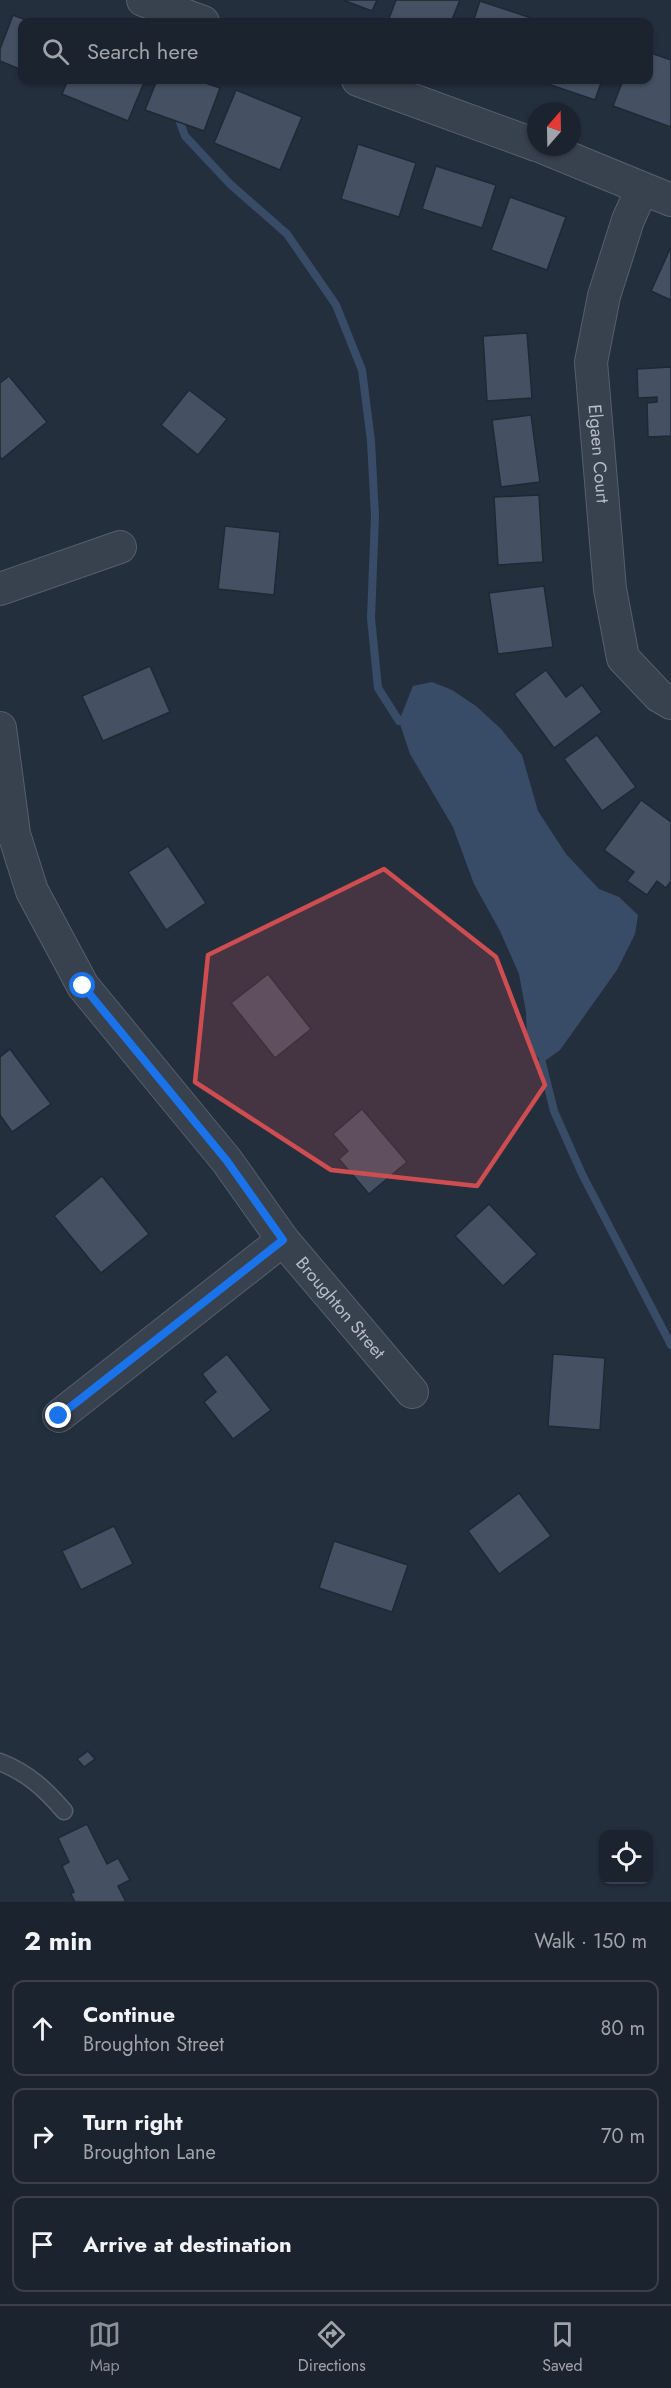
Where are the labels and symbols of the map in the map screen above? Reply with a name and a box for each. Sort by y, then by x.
north arrow [527,102,581,156]
street label: Elgaen Court [582,403,616,505]
route start [69,972,95,998]
street label: Broughton Street [290,1251,392,1365]
route end [45,1402,71,1428]

